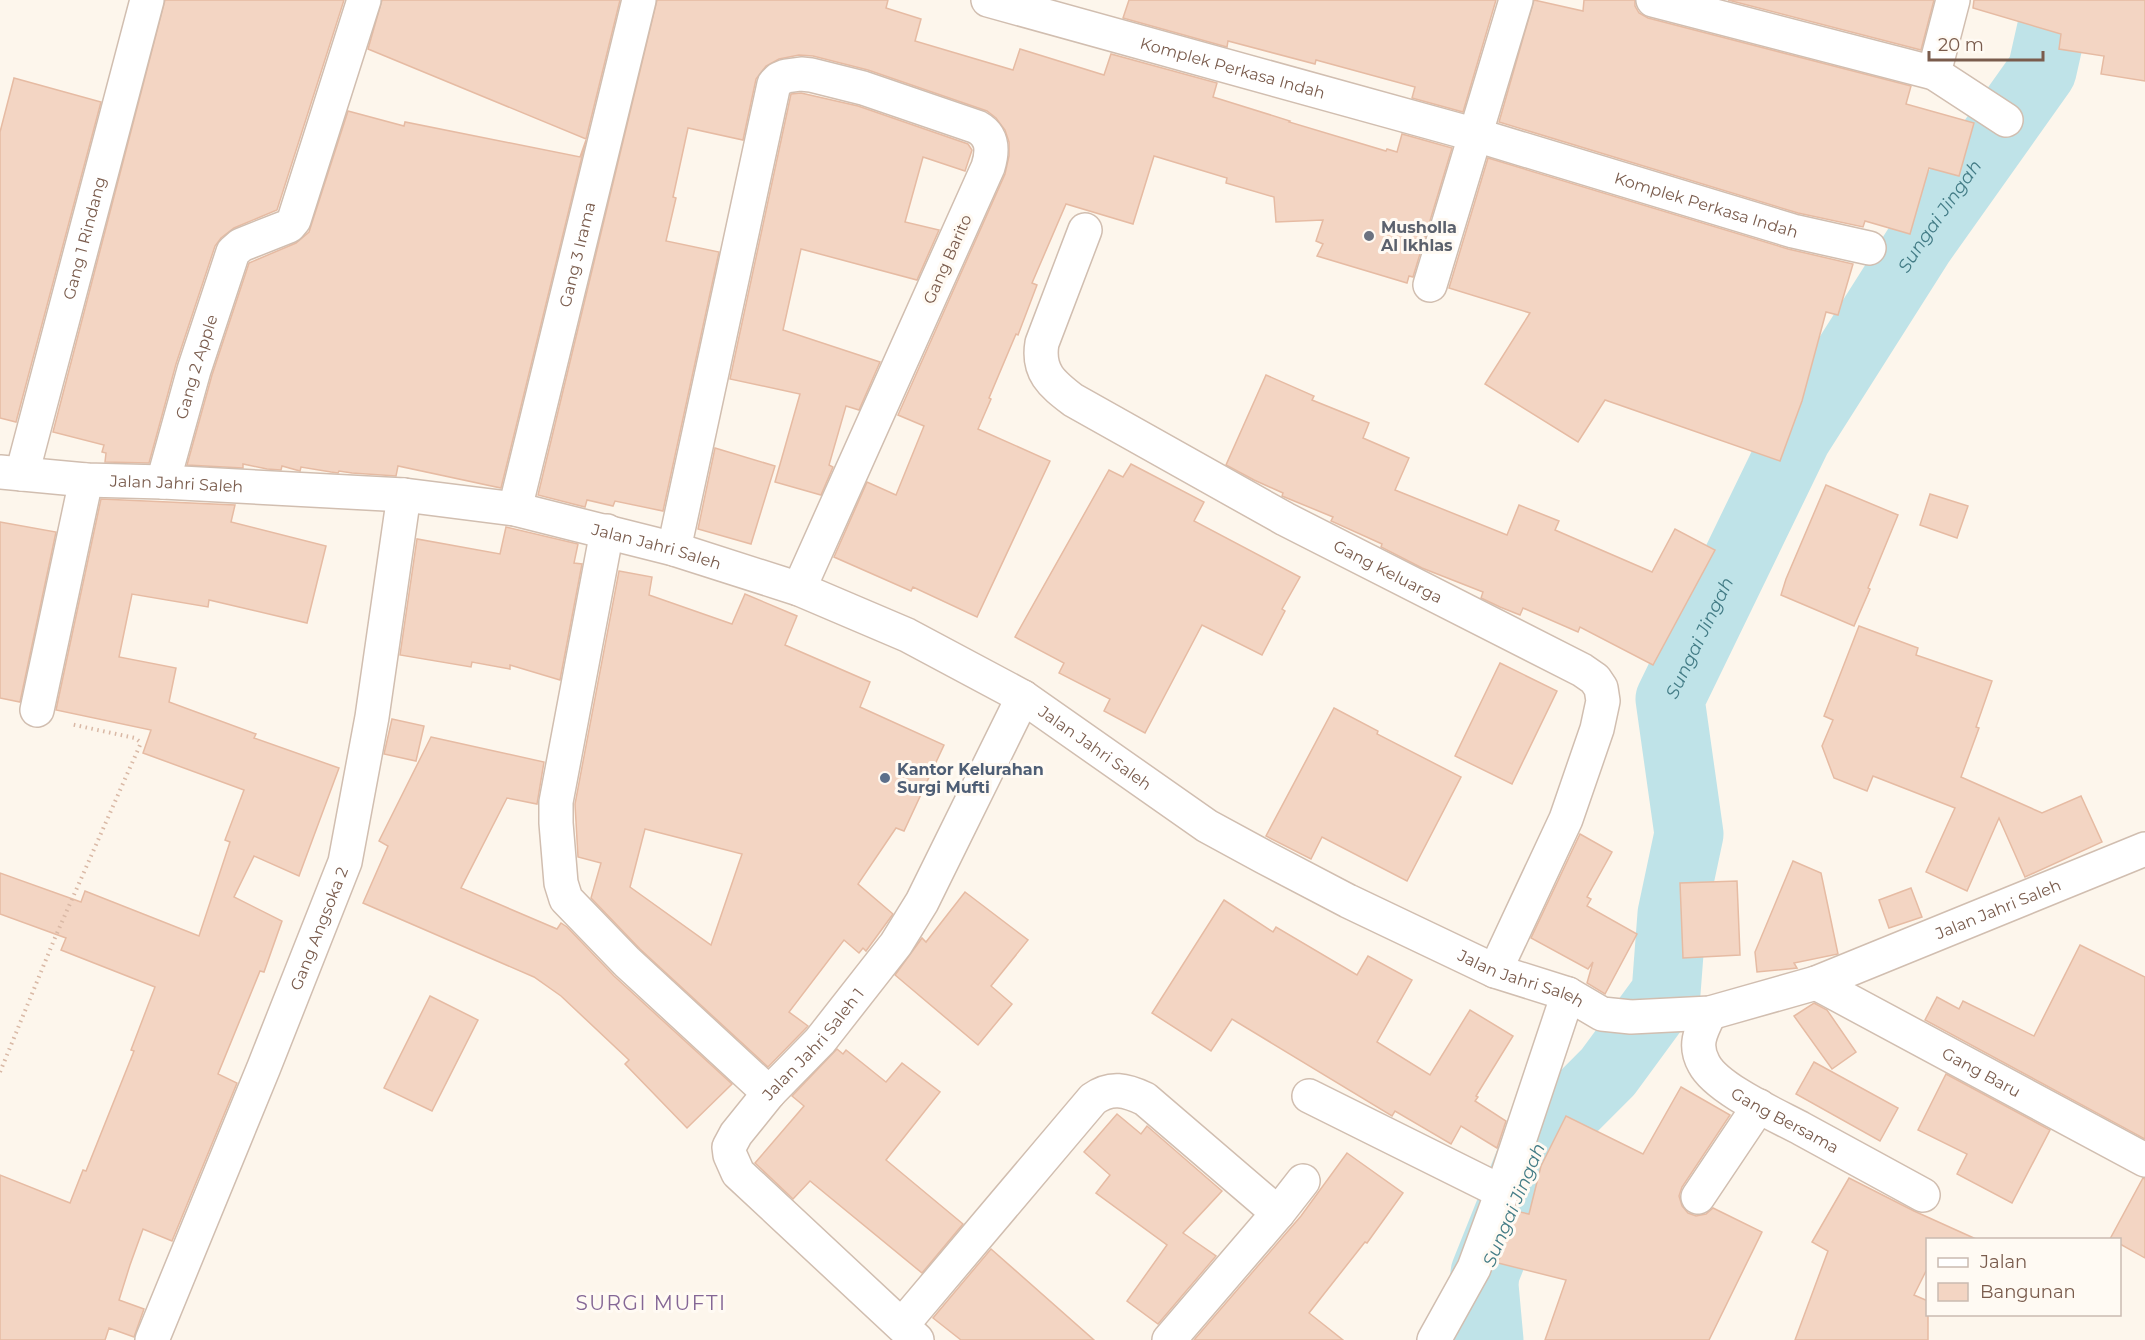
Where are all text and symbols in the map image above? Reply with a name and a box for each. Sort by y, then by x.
scale bar [1929,24,2043,62]
street label: Komplek Perkasa Indah [1138,34,1327,103]
text: 20 m [1938,34,1984,56]
water label: Sungai Jingah [1893,156,1986,277]
street label: Komplek Perkasa Indah [1612,168,1800,242]
street label: Gang 1 Rindang [59,175,110,302]
street label: Gang 3 Irama [556,200,599,309]
street label: Gang Barito [919,212,976,307]
place label: Musholla Al Ikhlas [1380,218,1457,255]
marker: Musholla Al Ikhlas [1362,229,1376,243]
street label: Gang 2 Apple [172,312,222,421]
street label: Jalan Jahri Saleh [109,472,244,496]
street label: Jalan Jahri Saleh [589,519,724,574]
street label: Gang Keluarga [1330,536,1445,607]
water label: Sungai Jingah [1661,574,1738,702]
street label: Jalan Jahri Saleh [1034,701,1155,794]
place label: Kantor Kelurahan Surgi Mufti [897,760,1044,797]
marker: Kantor Kelurahan Surgi Mufti [878,771,892,785]
street label: Gang Angsoka 2 [286,864,352,993]
street label: Jalan Jahri Saleh [1932,875,2064,944]
street label: Jalan Jahri Saleh [1454,945,1587,1011]
street label: Jalan Jahri Saleh 1 [758,984,868,1104]
street label: Gang Baru [1939,1044,2024,1101]
street label: Gang Bersama [1727,1084,1842,1157]
water label: Sungai Jingah [1478,1140,1550,1270]
legend [1926,1238,2121,1316]
text: Jalan [1979,1251,2027,1273]
text: Bangunan [1980,1281,2076,1303]
district label: SURGI MUFTI [575,1291,727,1315]

